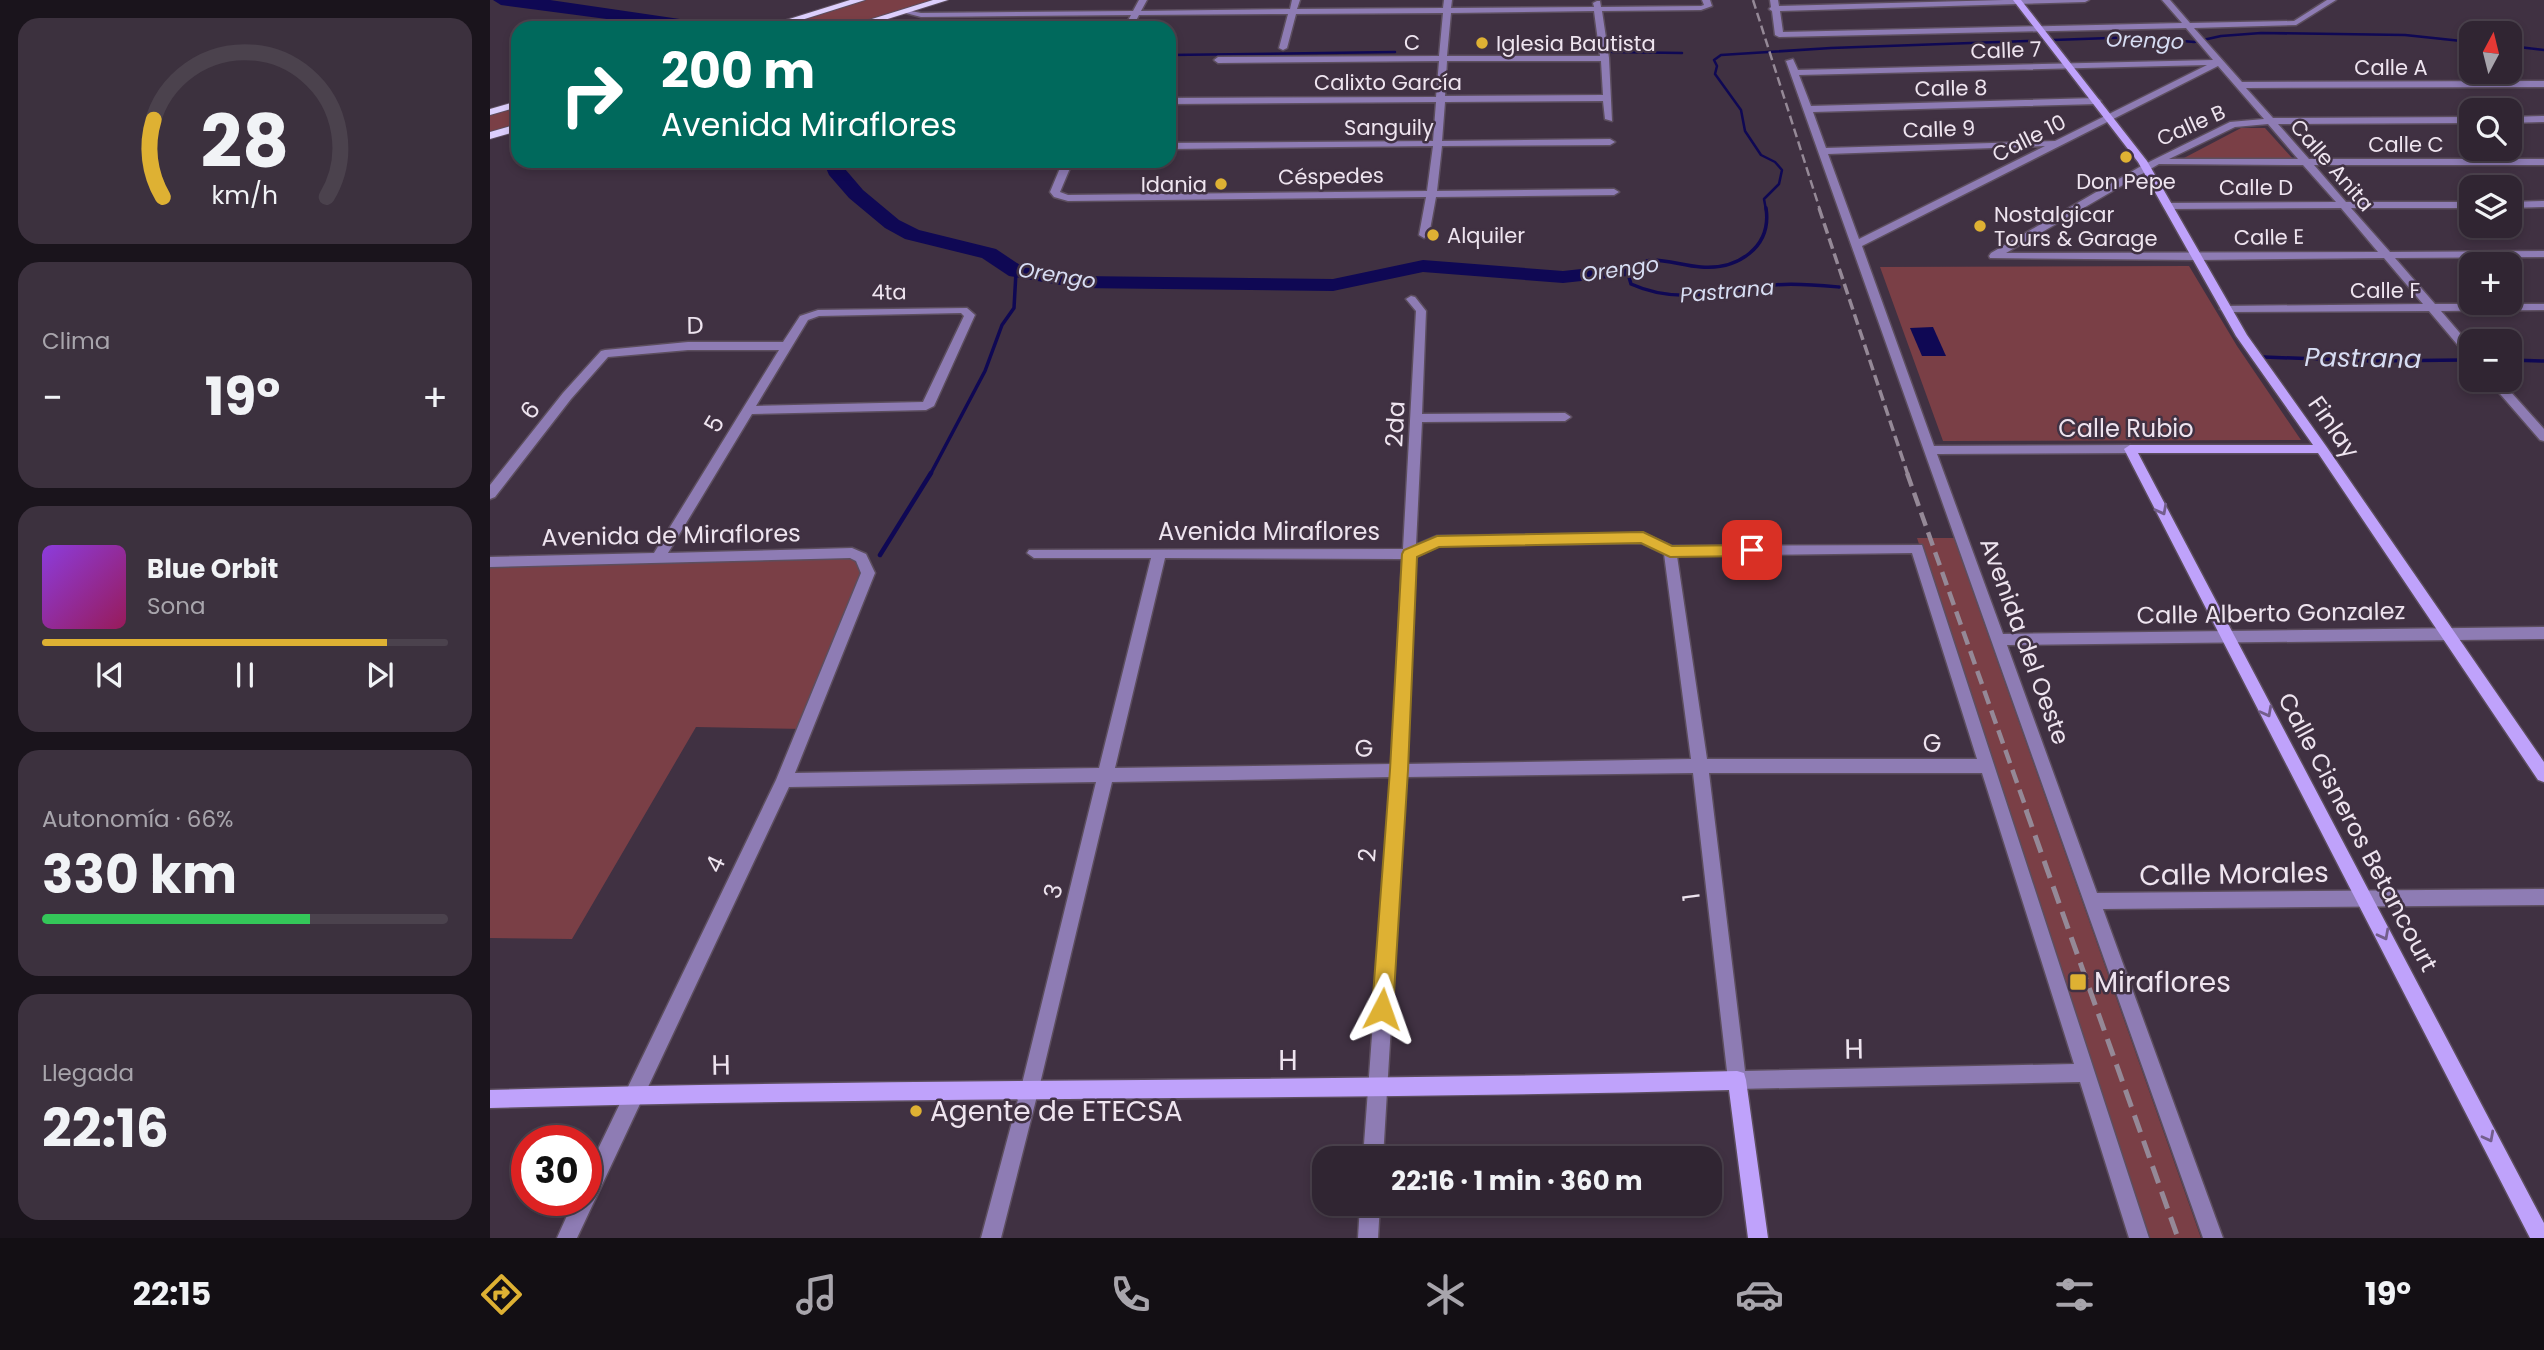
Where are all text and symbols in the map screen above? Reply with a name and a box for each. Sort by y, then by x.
north arrow [2459,21,2522,84]
map controls [2459,21,2522,392]
water label: Orengo [2105,24,2185,56]
street label: C [1404,28,1420,57]
place label: Iglesia Bautista [1496,29,1656,58]
street label: Calle 7 [1970,34,2042,66]
marker: Iglesia Bautista [1474,35,1490,51]
text: 200 m [661,37,815,105]
icon: right [546,49,637,140]
street label: Calle A [2354,53,2428,82]
street label: Calixto García [1314,68,1462,97]
street label: Calle 8 [1914,73,1988,103]
text: 28 [201,91,289,192]
street label: Calle B [2152,97,2230,153]
button: search [2459,98,2522,161]
text: Avenida Miraflores [661,102,957,147]
street label: Calle 10 [1987,107,2071,169]
street label: Calle Anita [2284,112,2380,218]
street label: Sanguily [1344,113,1434,142]
street label: Calle 9 [1902,113,1976,145]
street label: Calle C [2368,130,2444,159]
marker: Don Pepe [2118,149,2134,165]
street label: Céspedes [1278,161,1384,191]
place label: Don Pepe [2076,167,2176,196]
place label: Idania [1141,170,1207,199]
street label: Calle D [2219,173,2293,202]
button: layers [2459,175,2522,238]
marker: Idania [1213,176,1229,192]
text: km/h [212,178,278,213]
place label: Nostalgicar Tours & Garage [1994,200,2158,253]
marker: Nostalgicar Tours & Garage [1972,218,1988,234]
place label: Alquiler [1447,221,1525,250]
street label: Calle E [2234,222,2304,252]
marker: Alquiler [1425,227,1441,243]
water label: Orengo [1579,249,1661,289]
button: + [2459,252,2522,315]
water label: Orengo [1016,255,1098,295]
water label: Pastrana [1679,272,1775,310]
street label: Calle F [2350,276,2420,305]
street label: 4ta [871,277,907,307]
street label: D [686,308,704,342]
text: Clima [42,325,110,357]
button: − [2459,329,2522,392]
water label: Pastrana [2304,339,2422,377]
text: 19° [205,360,280,433]
text: − [42,371,63,424]
text: + [422,371,448,424]
street label: Finlay [2301,389,2368,465]
street label: 6 [512,394,548,426]
street label: 2da [1377,400,1413,448]
street label: 5 [696,409,732,439]
street label: Calle Rubio [2058,412,2194,445]
one-way arrow [2154,503,2167,515]
street label: Avenida Miraflores [1158,515,1380,548]
street label: Avenida de Miraflores [541,516,801,554]
pin [1722,520,1782,580]
icon: arrive [1733,531,1771,569]
street label: Avenida del Oeste [1972,533,2078,749]
text: Blue Orbit [147,551,278,587]
text: Sona [147,590,206,622]
street label: Calle Alberto Gonzalez [2136,594,2406,632]
icon: previous [91,656,129,694]
icon: pause [226,656,264,694]
icon: next [361,656,399,694]
street label: Calle Cisneros Betancourt [2270,687,2446,977]
one-way arrow [2259,705,2272,717]
street label: G [1923,727,1941,760]
street label: G [1354,731,1374,765]
text: Autonomía · 66% [42,803,233,835]
text: 330 km [42,838,237,911]
street label: 2 [1350,847,1384,863]
street label: 4 [697,850,733,878]
street label: Calle Morales [2139,853,2329,895]
street label: 3 [1035,880,1071,902]
street label: 1 [1674,891,1708,903]
one-way arrow [2375,928,2389,940]
place label: Miraflores [2094,963,2231,1002]
position arrow [1345,972,1419,1046]
marker: Miraflores [2068,972,2088,992]
street label: H [1844,1029,1864,1069]
street label: H [1278,1041,1298,1080]
street label: H [711,1045,731,1085]
text: Llegada [42,1057,134,1089]
text: 22:16 [42,1092,169,1165]
place label: Agente de ETECSA [930,1092,1183,1131]
marker: Agente de ETECSA [908,1103,924,1119]
speed limit sign: 30 [511,1125,602,1216]
one-way arrow [2480,1130,2494,1142]
text: 22:16 · 1 min · 360 m [1391,1163,1643,1199]
icon: directions [477,1270,526,1319]
icon: music [792,1270,841,1319]
icon: phone [1106,1270,1155,1319]
icon: climate [1421,1270,1470,1319]
icon: car [1735,1270,1784,1319]
icon: filters [2050,1270,2099,1319]
text: 22:15 [133,1271,211,1316]
text: 19° [2365,1271,2411,1316]

